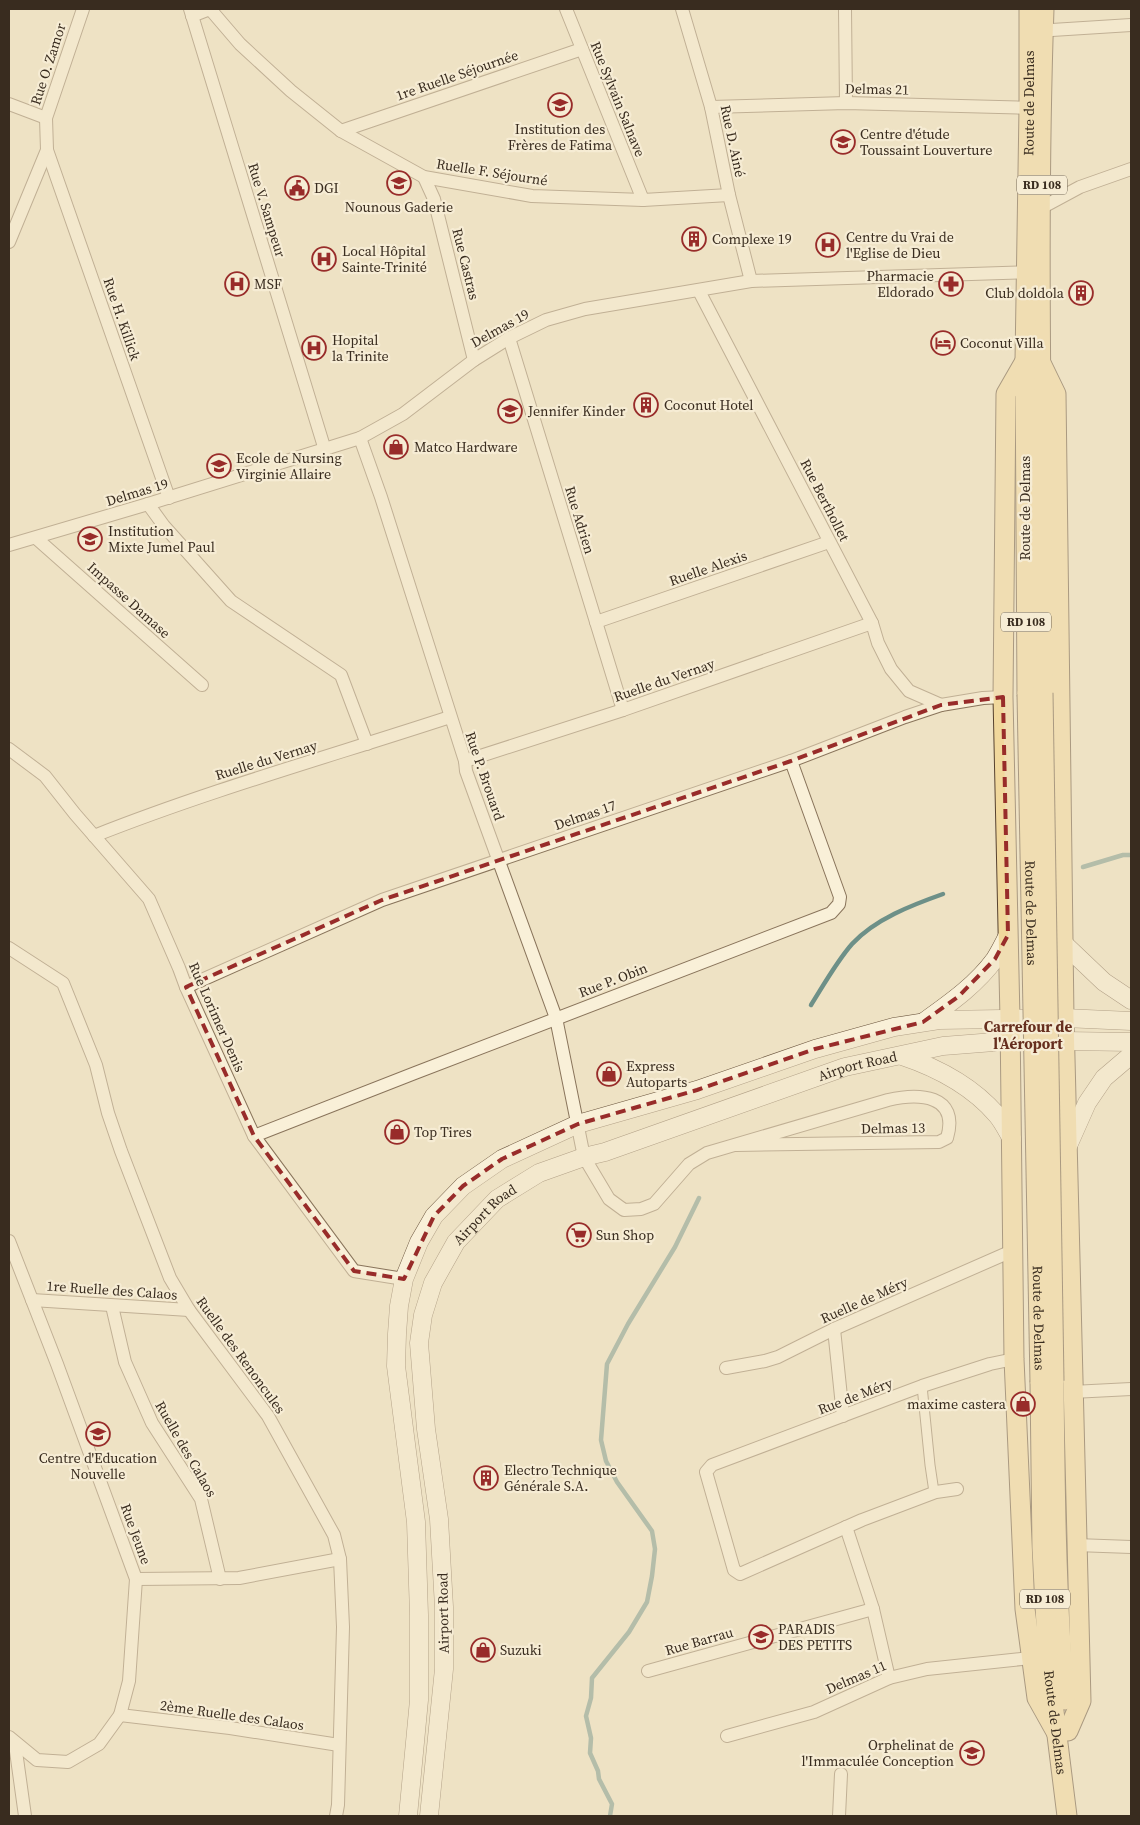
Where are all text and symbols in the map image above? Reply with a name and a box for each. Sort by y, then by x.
street label: Rue O. Zamor [25,20,71,108]
street label: Rue Sylvain Salnave [586,38,650,160]
street label: 1re Ruelle Séjournée [393,45,521,105]
street label: Route de Delmas [1018,51,1039,156]
street label: Delmas 21 [845,78,909,100]
school or university icon: Institution des Frères de Fatima [547,92,573,118]
street label: Rue D. Ainé [716,103,750,179]
place label: Institution des Frères de Fatima [508,119,613,155]
place label: Centre d'étude Toussaint Louverture [860,124,992,160]
school or university icon: Centre d'étude Toussaint Louverture [830,129,856,155]
street label: Ruelle F. Séjourné [435,153,549,191]
street label: Rue V. Sampeur [243,160,291,260]
school or university icon: Nounous Gaderie [386,170,412,196]
public building icon: DGI [284,175,310,201]
road number: RD 108 [1017,176,1067,194]
place label: DGI [314,178,339,198]
place label: Nounous Gaderie [345,197,453,217]
street label: Rue Castras [447,226,485,302]
building icon: Complexe 19 [681,226,707,252]
place label: Centre du Vrai de l'Eglise de Dieu [846,227,954,263]
place label: Complexe 19 [712,229,792,249]
hospital icon: Centre du Vrai de l'Eglise de Dieu [815,232,841,258]
place label: Local Hôpital Sainte-Trinité [342,241,427,277]
hospital icon: Local Hôpital Sainte-Trinité [311,246,337,272]
place label: Pharmacie Eldorado [866,266,934,302]
hospital icon: MSF [224,271,250,297]
pharmacy icon: Pharmacie Eldorado [938,271,964,297]
place label: MSF [254,274,282,294]
street label: Rue H. Killick [99,275,146,363]
building icon: Club doldola [1068,280,1094,306]
place label: Club doldola [985,283,1065,303]
street label: Delmas 19 [467,304,533,352]
place label: Hopital la Trinite [332,330,389,366]
hotel icon: Coconut Villa [930,330,956,356]
place label: Coconut Villa [960,333,1044,353]
hospital icon: Hopital la Trinite [301,335,327,361]
building icon: Coconut Hotel [633,392,659,418]
place label: Coconut Hotel [664,395,753,415]
school or university icon: Jennifer Kinder [497,398,523,424]
place label: Jennifer Kinder [527,401,625,421]
shop icon: Matco Hardware [383,434,409,460]
place label: Matco Hardware [414,437,518,457]
place label: Ecole de Nursing Virginie Allaire [236,448,342,484]
school or university icon: Ecole de Nursing Virginie Allaire [206,453,232,479]
street label: Rue Berthollet [796,455,855,545]
street label: Route de Delmas [1015,456,1035,560]
street label: Delmas 19 [103,473,171,511]
street label: Rue Adrien [560,484,600,557]
place label: Institution Mixte Jumel Paul [108,521,215,557]
school or university icon: Institution Mixte Jumel Paul [77,526,103,552]
street label: Ruelle Alexis [666,545,750,591]
street label: Impasse Damase [83,557,175,643]
road number: RD 108 [1001,612,1051,632]
street label: Ruelle du Vernay [611,653,718,707]
street label: Rue P. Brouard [460,729,510,823]
street label: Ruelle du Vernay [213,735,320,785]
street label: Delmas 17 [551,795,619,835]
street label: Route de Delmas [1020,860,1042,966]
street label: Rue P. Obin [576,958,651,1002]
street label: Rue Lorimer Denis [184,959,250,1075]
district label: Carrefour de l'Aéroport [984,1016,1072,1054]
street label: Airport Road [815,1046,899,1086]
place label: Express Autoparts [626,1056,687,1092]
shop icon: Express Autoparts [596,1061,622,1087]
street label: Delmas 13 [861,1117,925,1139]
shop icon: Top Tires [384,1119,410,1145]
place label: Top Tires [414,1122,472,1142]
street label: Airport Road [448,1179,520,1249]
supermarket icon: Sun Shop [566,1222,592,1248]
place label: Sun Shop [596,1225,654,1245]
street label: Route de Delmas [1028,1265,1050,1371]
street label: Ruelle de Méry [817,1271,912,1328]
street label: 1re Ruelle des Calaos [46,1275,178,1305]
street label: Ruelle des Renoncules [192,1292,290,1418]
street label: Rue de Méry [815,1372,896,1419]
shop icon: maxime castera [1010,1391,1036,1417]
place label: maxime castera [907,1394,1007,1414]
street label: Ruelle des Calaos [150,1397,222,1501]
school or university icon: Centre d'Education Nouvelle [85,1421,111,1447]
place label: Centre d'Education Nouvelle [39,1448,158,1484]
place label: Electro Technique Générale S.A. [504,1460,617,1496]
building icon: Electro Technique Générale S.A. [473,1465,499,1491]
street label: Rue Jeune [116,1501,156,1567]
street label: Airport Road [432,1572,454,1654]
road number: RD 108 [1020,1590,1070,1608]
place label: PARADIS DES PETITS [778,1619,852,1655]
street label: Rue Barrau [662,1622,736,1660]
school or university icon: PARADIS DES PETITS [748,1624,774,1650]
shop icon: Suzuki [470,1637,496,1663]
place label: Suzuki [500,1640,542,1660]
street label: Delmas 11 [823,1655,889,1699]
street label: Route de Delmas [1039,1669,1072,1776]
street label: 2ème Ruelle des Calaos [159,1695,305,1735]
place label: Orphelinat de l'Immaculée Conception [802,1735,955,1771]
school or university icon: Orphelinat de l'Immaculée Conception [959,1740,985,1766]

